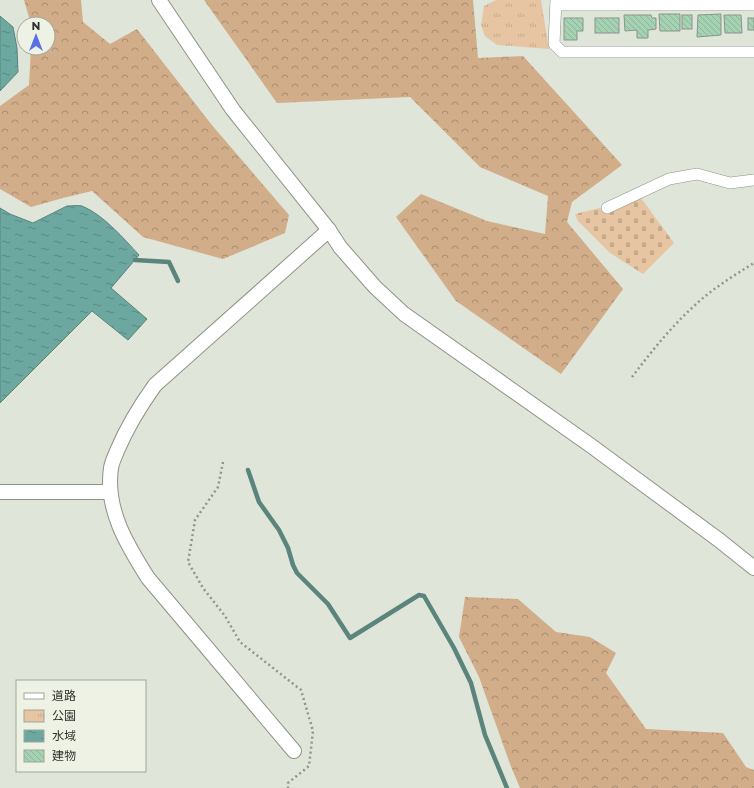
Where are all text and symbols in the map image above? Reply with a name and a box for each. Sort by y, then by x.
north arrow [16,16,56,56]
text: N [32,19,40,33]
legend [16,680,146,772]
text: 道路 [52,688,76,703]
text: 公園 [52,708,76,723]
text: 水域 [52,728,76,743]
text: 建物 [52,748,76,763]

